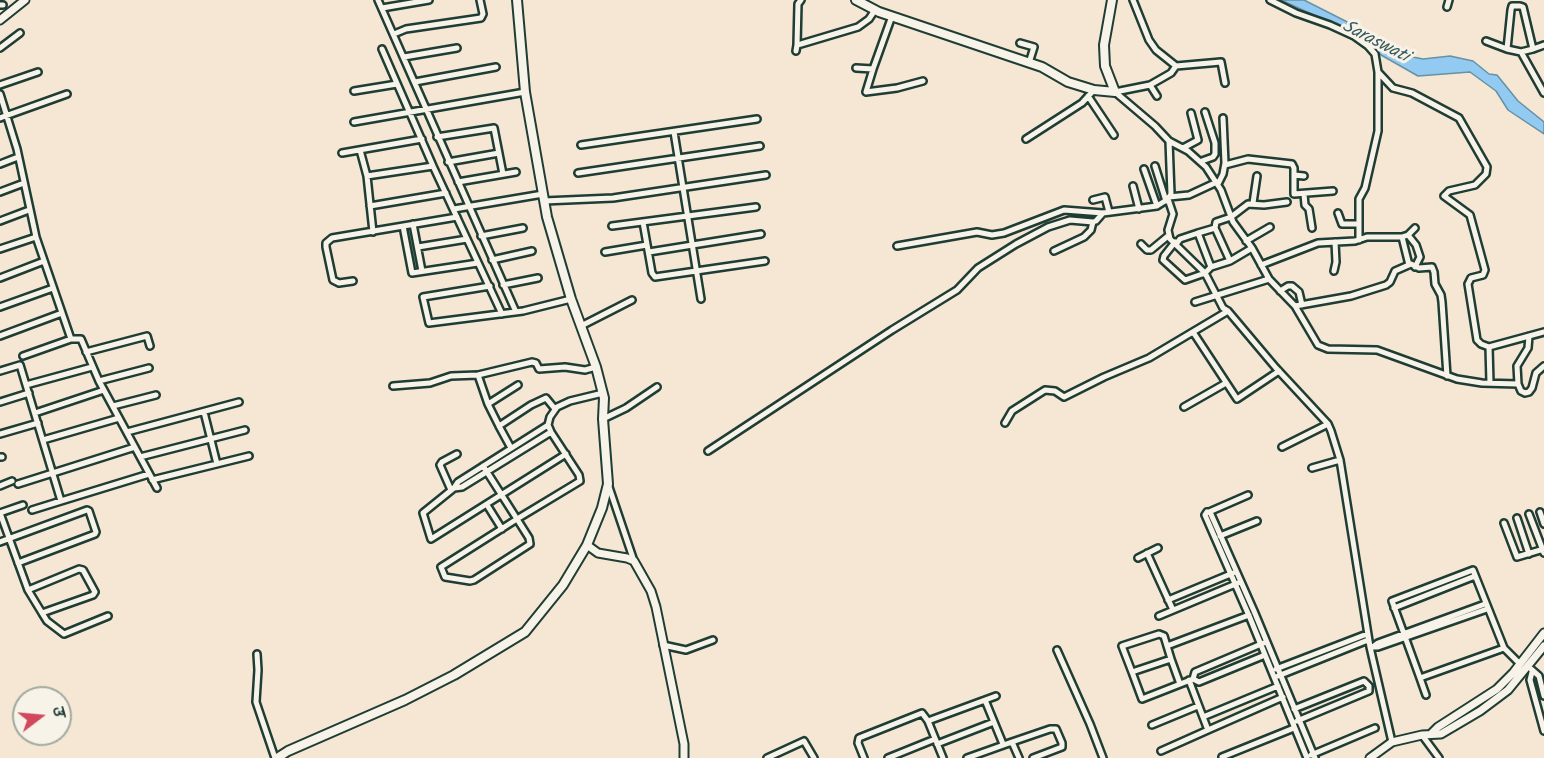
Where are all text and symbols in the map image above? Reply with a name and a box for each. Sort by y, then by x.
water label: Saraswati [1338,17,1412,69]
north arrow [12,686,72,746]
text: उ [44,703,71,720]

